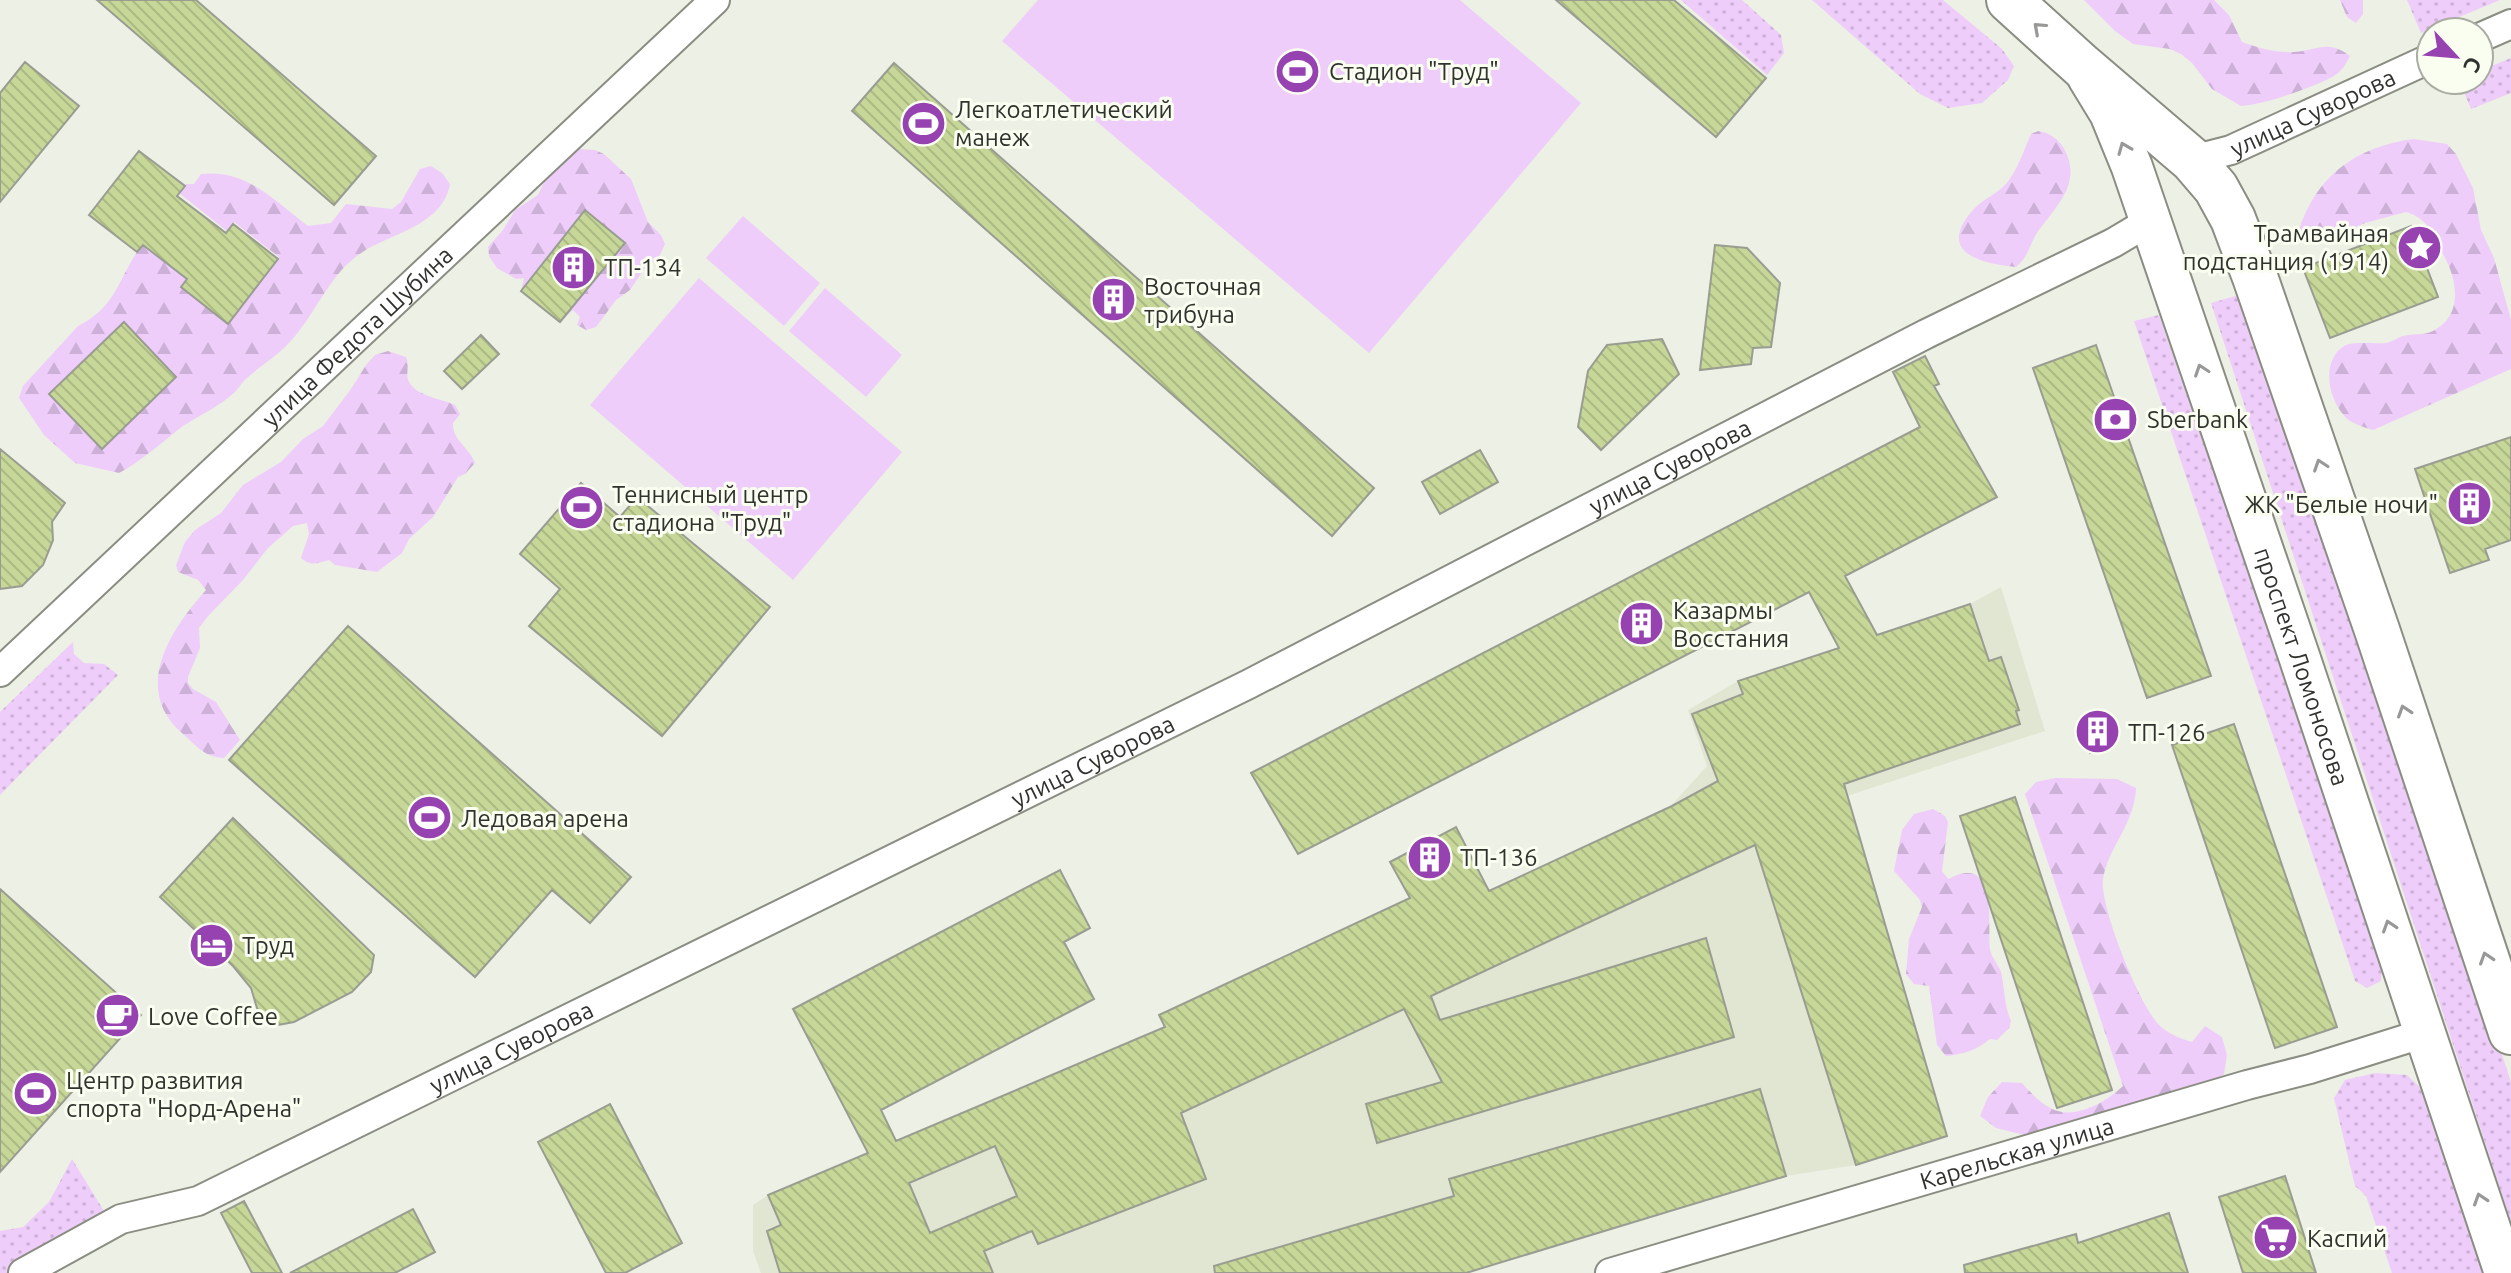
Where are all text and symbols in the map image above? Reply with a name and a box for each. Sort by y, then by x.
north arrow [2415,16,2495,96]
one-way arrow [2034,22,2048,37]
sports icon: Стадион "Труд" [1274,47,1322,95]
text: С [2459,53,2488,77]
place label: Стадион "Труд" [1329,58,1499,85]
street label: улица Суворова [2226,63,2399,162]
place label: Легкоатлетический манеж [955,96,1173,151]
sports icon: Легкоатлетический манеж [900,99,948,147]
one-way arrow [2117,142,2134,156]
place label: Трамвайная подстанция (1914) [2183,220,2389,275]
place icon: Трамвайная подстанция (1914) [2396,223,2444,271]
street label: улица Федота Шубина [256,241,458,432]
building icon: ТП-134 [549,243,597,291]
place label: ТП-134 [604,254,681,281]
place label: Восточная трибуна [1144,273,1261,328]
building icon: Восточная трибуна [1089,276,1137,324]
one-way arrow [2195,364,2211,378]
bank icon: Sberbank [2092,395,2140,443]
place label: Sberbank [2147,406,2248,433]
street label: улица Суворова [1584,413,1755,519]
one-way arrow [2314,459,2330,473]
building icon: ЖК "Белые ночи" [2445,480,2493,528]
place label: Теннисный центр стадиона "Труд" [612,481,808,536]
sports icon: Теннисный центр стадиона "Труд" [557,484,605,532]
place label: ЖК "Белые ночи" [2244,491,2438,518]
street label: проспект Ломоносова [2249,544,2355,789]
place label: Казармы Восстания [1673,597,1789,652]
building icon: Казармы Восстания [1618,600,1666,648]
one-way arrow [2398,705,2414,719]
building icon: ТП-126 [2073,708,2121,756]
street label: улица Суворова [1007,709,1179,812]
place label: ТП-126 [2128,719,2205,746]
sports icon: Ледовая арена [406,794,454,842]
place label: Ледовая арена [461,805,629,832]
building icon: ТП-136 [1405,833,1453,881]
place label: ТП-136 [1460,844,1537,871]
one-way arrow [2383,919,2399,933]
hotel icon: Труд [187,921,235,969]
place label: Труд [242,932,294,959]
one-way arrow [2480,951,2496,965]
cafe icon: Love Coffee [93,992,141,1040]
street label: улица Суворова [425,995,597,1098]
place label: Love Coffee [148,1003,278,1030]
place label: Центр развития спорта "Норд-Арена" [66,1067,301,1122]
sports icon: Центр развития спорта "Норд-Арена" [11,1070,59,1118]
street label: Карельская улица [1917,1112,2117,1194]
one-way arrow [2473,1193,2489,1206]
supermarket icon: Каспий [2252,1214,2300,1262]
place label: Каспий [2307,1225,2387,1252]

